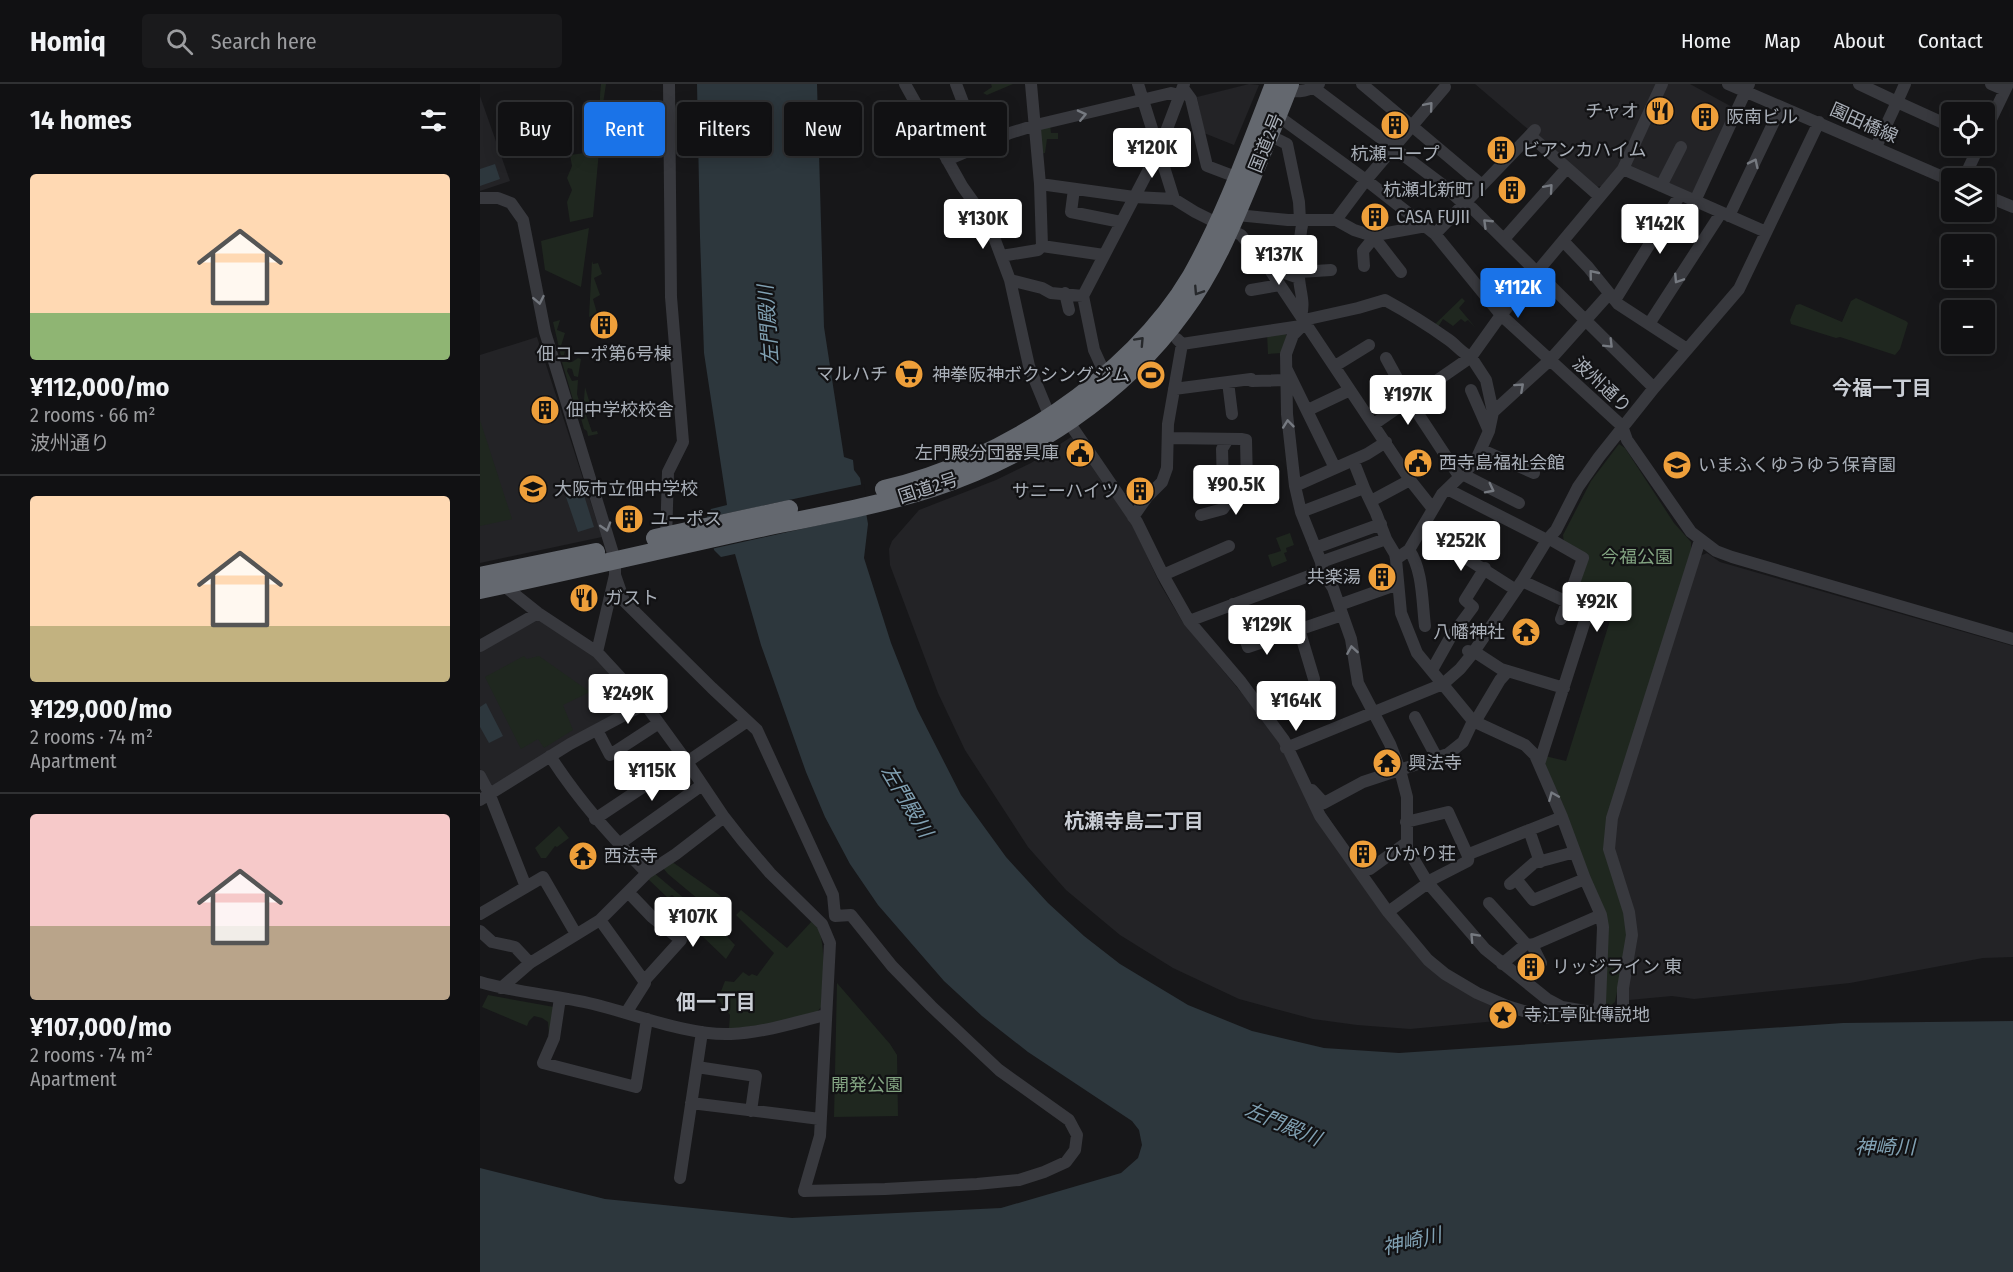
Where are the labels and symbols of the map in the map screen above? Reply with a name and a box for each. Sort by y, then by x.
restaurant icon: チャオ [1644,95,1676,127]
street label: 園田橋線 [1827,98,1901,148]
place label: チャオ [1585,100,1639,122]
building icon: 阪南ビル [1689,101,1721,133]
one-way arrow [1421,102,1432,113]
place label: 阪南ビル [1726,106,1798,128]
one-way arrow [1076,109,1086,122]
building icon: 杭瀬コープ [1379,109,1411,141]
street label: 国道2号 [1244,110,1288,176]
pin: ¥120K [1110,128,1194,179]
building icon: ビアンカハイム [1485,134,1517,166]
place label: ビアンカハイム [1522,139,1647,161]
place label: 杭瀬コープ [1351,143,1439,165]
one-way arrow [1747,159,1759,170]
building icon: 杭瀬北新町Ⅰ [1496,174,1528,206]
place label: 杭瀬北新町Ⅰ [1383,179,1491,201]
one-way arrow [1542,184,1553,195]
pin: ¥130K [941,199,1025,250]
building icon: CASA FUJII [1359,201,1391,233]
pin: ¥142K [1618,204,1702,255]
place label: CASA FUJII [1396,206,1470,228]
one-way arrow [1484,219,1495,230]
pin: ¥137K [1237,235,1321,286]
pin: ¥112K [1476,268,1560,319]
one-way arrow [1590,270,1601,281]
one-way arrow [1674,272,1685,283]
water label: 左門殿川 [753,282,783,366]
one-way arrow [1194,284,1205,295]
one-way arrow [532,295,545,305]
building icon: 佃コーポ第6号棟 [588,309,620,341]
one-way arrow [1601,336,1612,347]
one-way arrow [1133,338,1144,348]
place label: 佃コーポ第6号棟 [537,343,671,365]
street label: 波州通り [1568,352,1636,418]
supermarket icon: マルハチ [893,358,925,390]
sports icon: 神拳阪神ボクシングジム [1135,359,1167,391]
place label: マルハチ [816,363,888,385]
place label: 神拳阪神ボクシングジム [932,364,1130,386]
pin: ¥197K [1366,375,1450,426]
district label: 今福一丁目 [1832,376,1932,400]
one-way arrow [1513,383,1524,394]
building icon: 佃中学校校舎 [529,394,561,426]
place label: 佃中学校校舎 [566,399,674,421]
one-way arrow [1282,420,1295,429]
public building icon: 左門殿分団器具庫 [1064,437,1096,469]
place label: 左門殿分団器具庫 [915,442,1059,464]
public building icon: 西寺島福祉会館 [1402,447,1434,479]
school or university icon: いまふくゆうゆう保育園 [1661,449,1693,481]
place label: 西寺島福祉会館 [1439,452,1565,474]
place label: いまふくゆうゆう保育園 [1698,454,1896,476]
pin: ¥90.5K [1187,465,1285,516]
street label: 国道2号 [895,468,961,508]
school or university icon: 大阪市立佃中学校 [517,473,549,505]
building icon: サニーハイツ [1124,475,1156,507]
place label: 大阪市立佃中学校 [554,478,698,500]
place label: サニーハイツ [1012,480,1119,502]
one-way arrow [1484,481,1495,493]
building icon: ユーポス [613,503,645,535]
place label: ユーポス [650,508,722,530]
one-way arrow [599,521,611,532]
pin: ¥252K [1419,521,1503,572]
park label: 今福公園 [1601,546,1673,568]
building icon: 共楽湯 [1366,561,1398,593]
place label: 共楽湯 [1307,566,1361,588]
restaurant icon: ガスト [568,582,600,614]
pin: ¥92K [1561,582,1633,633]
place label: ガスト [605,587,659,609]
pin: ¥129K [1225,605,1309,656]
temple icon: 八幡神社 [1510,616,1542,648]
place label: 八幡神社 [1433,621,1505,643]
one-way arrow [1347,645,1359,655]
pin: ¥249K [586,674,670,725]
pin: ¥164K [1254,681,1338,732]
temple icon: 興法寺 [1371,747,1403,779]
pin: ¥115K [610,751,694,802]
place label: 興法寺 [1408,752,1462,774]
water label: 左門殿川 [876,761,939,843]
one-way arrow [1548,791,1560,802]
district label: 杭瀬寺島二丁目 [1064,809,1204,833]
building icon: ひかり荘 [1347,838,1379,870]
temple icon: 西法寺 [567,840,599,872]
place label: ひかり荘 [1384,843,1456,865]
place label: 西法寺 [604,845,658,867]
pin: ¥107K [651,897,735,948]
one-way arrow [1470,933,1481,944]
building icon: リッジライン 東 [1515,951,1547,983]
place label: リッジライン 東 [1552,956,1682,978]
district label: 佃一丁目 [676,990,756,1014]
place icon: 寺江亭阯傳説地 [1487,999,1519,1031]
place label: 寺江亭阯傳説地 [1524,1004,1650,1026]
park label: 開発公園 [831,1074,903,1096]
water label: 左門殿川 [1241,1097,1326,1151]
water label: 神崎川 [1855,1135,1917,1159]
water label: 神崎川 [1380,1222,1446,1259]

